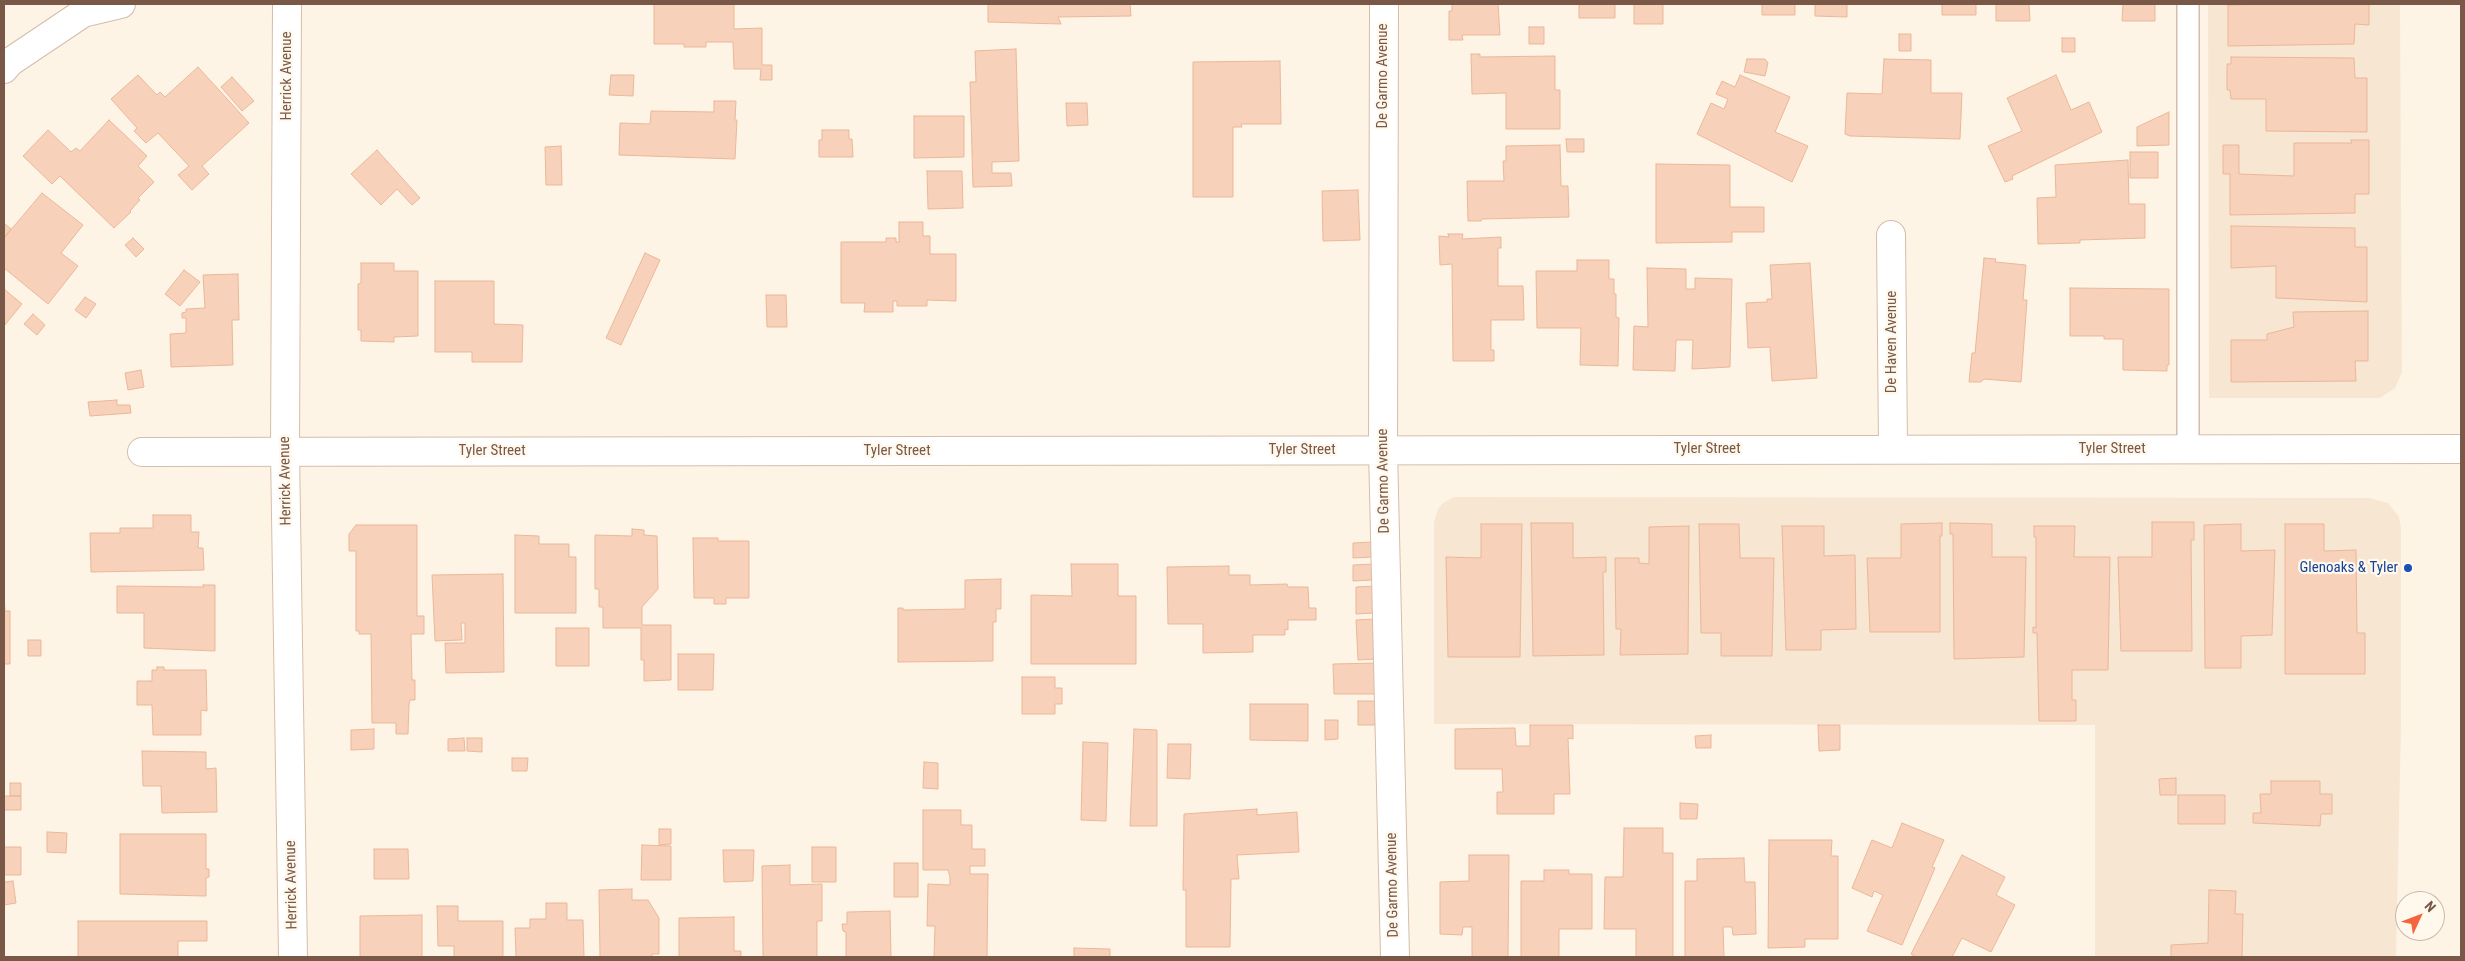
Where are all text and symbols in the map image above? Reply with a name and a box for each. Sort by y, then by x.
street label: De Garmo Avenue [1374,23,1392,129]
street label: Herrick Avenue [278,31,296,121]
street label: De Haven Avenue [1883,291,1901,393]
street label: De Garmo Avenue [1374,428,1394,534]
street label: Herrick Avenue [276,436,296,526]
street label: Tyler Street [1673,440,1741,458]
street label: Tyler Street [2078,440,2146,458]
street label: Tyler Street [1268,441,1336,459]
street label: Tyler Street [458,442,526,460]
street label: Tyler Street [863,442,931,460]
place label: Glenoaks & Tyler [2299,559,2398,577]
marker: Glenoaks & Tyler [2402,562,2414,574]
street label: De Garmo Avenue [1383,832,1403,938]
street label: Herrick Avenue [282,840,302,930]
north arrow [2395,891,2445,941]
text: N [2421,898,2439,915]

